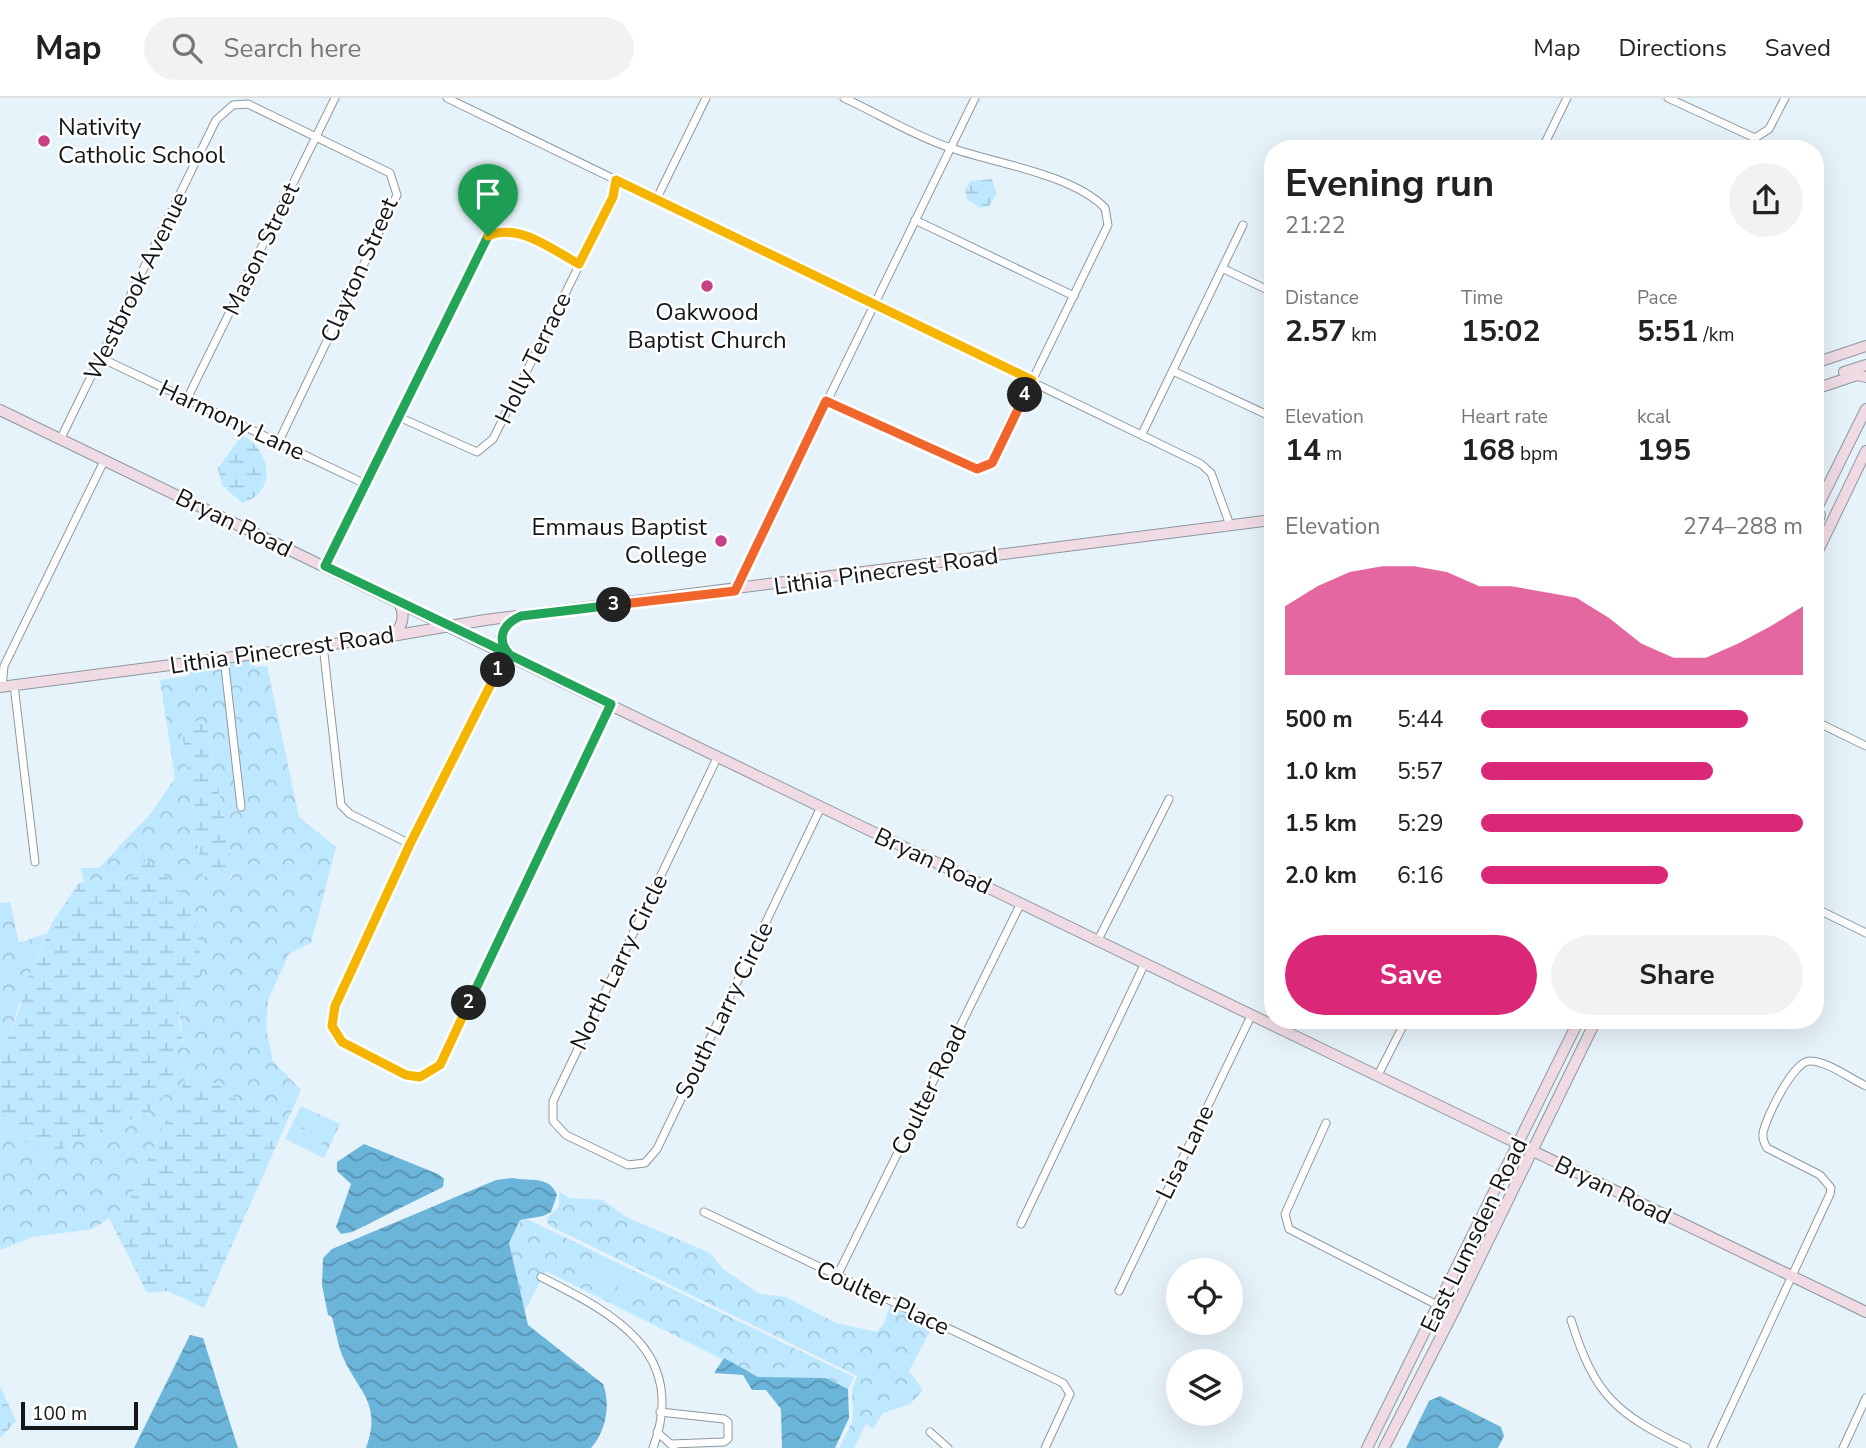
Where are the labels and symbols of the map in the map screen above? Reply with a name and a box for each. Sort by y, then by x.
place label: Nativity Catholic School [58,111,225,171]
marker: Nativity Catholic School [36,133,52,149]
pin [458,164,518,236]
street label: Mason Street [215,177,307,320]
street label: Westbrook Avenue [76,186,196,386]
street label: Clayton Street [313,192,405,347]
marker: Oakwood Baptist Church [699,278,715,294]
street label: Holly Terrace [487,287,579,429]
place label: Oakwood Baptist Church [627,296,787,356]
street label: Harmony Lane [154,372,310,468]
pin: 4 [1007,378,1042,412]
street label: Bryan Road [170,481,298,565]
place label: Emmaus Baptist College [531,511,708,571]
marker: Emmaus Baptist College [713,533,729,549]
street label: Lithia Pinecrest Road [772,539,1000,603]
pin: 3 [596,588,632,622]
street label: Lithia Pinecrest Road [168,618,396,682]
pin: 1 [480,652,516,688]
street label: Bryan Road [869,820,997,902]
street label: North Larry Circle [563,869,675,1055]
street label: South Larry Circle [667,916,781,1104]
pin: 2 [452,986,486,1020]
street label: Coulter Road [884,1020,974,1160]
street label: Lisa Lane [1148,1100,1222,1204]
street label: East Lumsden Road [1413,1132,1535,1338]
street label: Bryan Road [1549,1148,1677,1232]
street label: Coulter Place [811,1253,955,1343]
scale bar [21,1399,138,1431]

